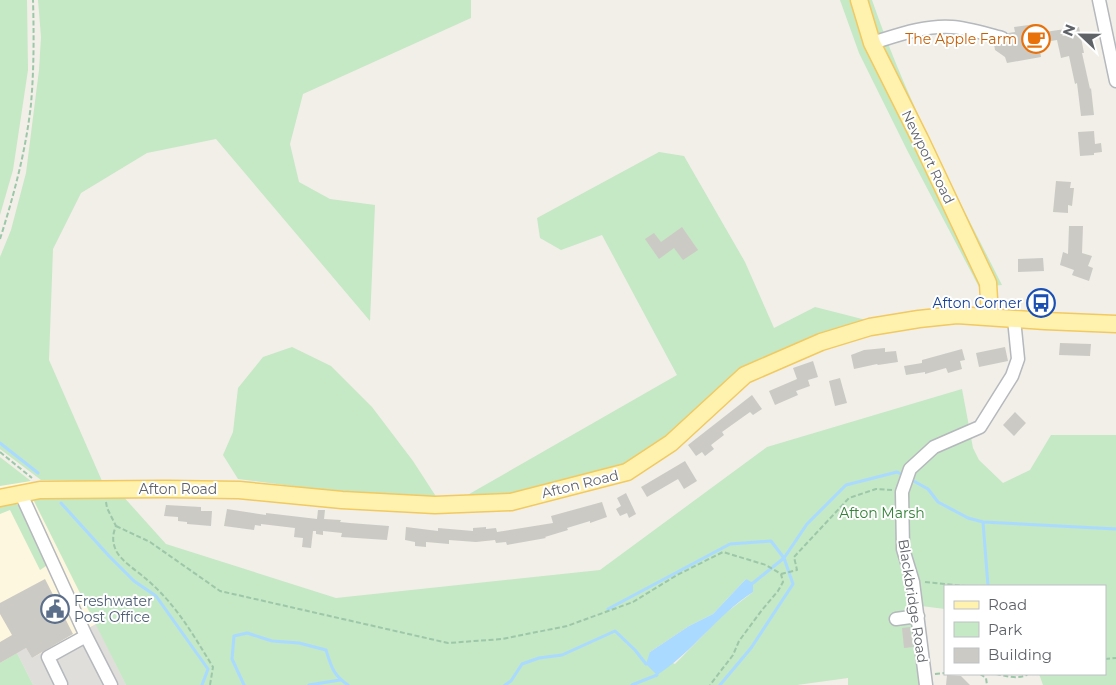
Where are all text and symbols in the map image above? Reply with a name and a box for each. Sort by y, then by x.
north arrow [1056,10,1106,60]
text: N [1058,22,1079,39]
cafe icon: The Apple Farm [1021,24,1051,54]
place label: The Apple Farm [905,30,1017,48]
street label: Newport Road [898,107,958,207]
bus stop icon: Afton Corner [1026,288,1056,318]
place label: Afton Corner [932,294,1022,312]
street label: Afton Road [540,466,620,502]
street label: Afton Road [139,480,217,498]
park label: Afton Marsh [839,504,925,522]
street label: Blackbridge Road [894,538,932,664]
legend [944,585,1106,675]
place label: Freshwater Post Office [74,592,153,626]
public building icon: Freshwater Post Office [40,594,70,624]
text: Road [988,595,1027,614]
text: Park [988,620,1022,639]
text: Building [988,645,1052,664]

